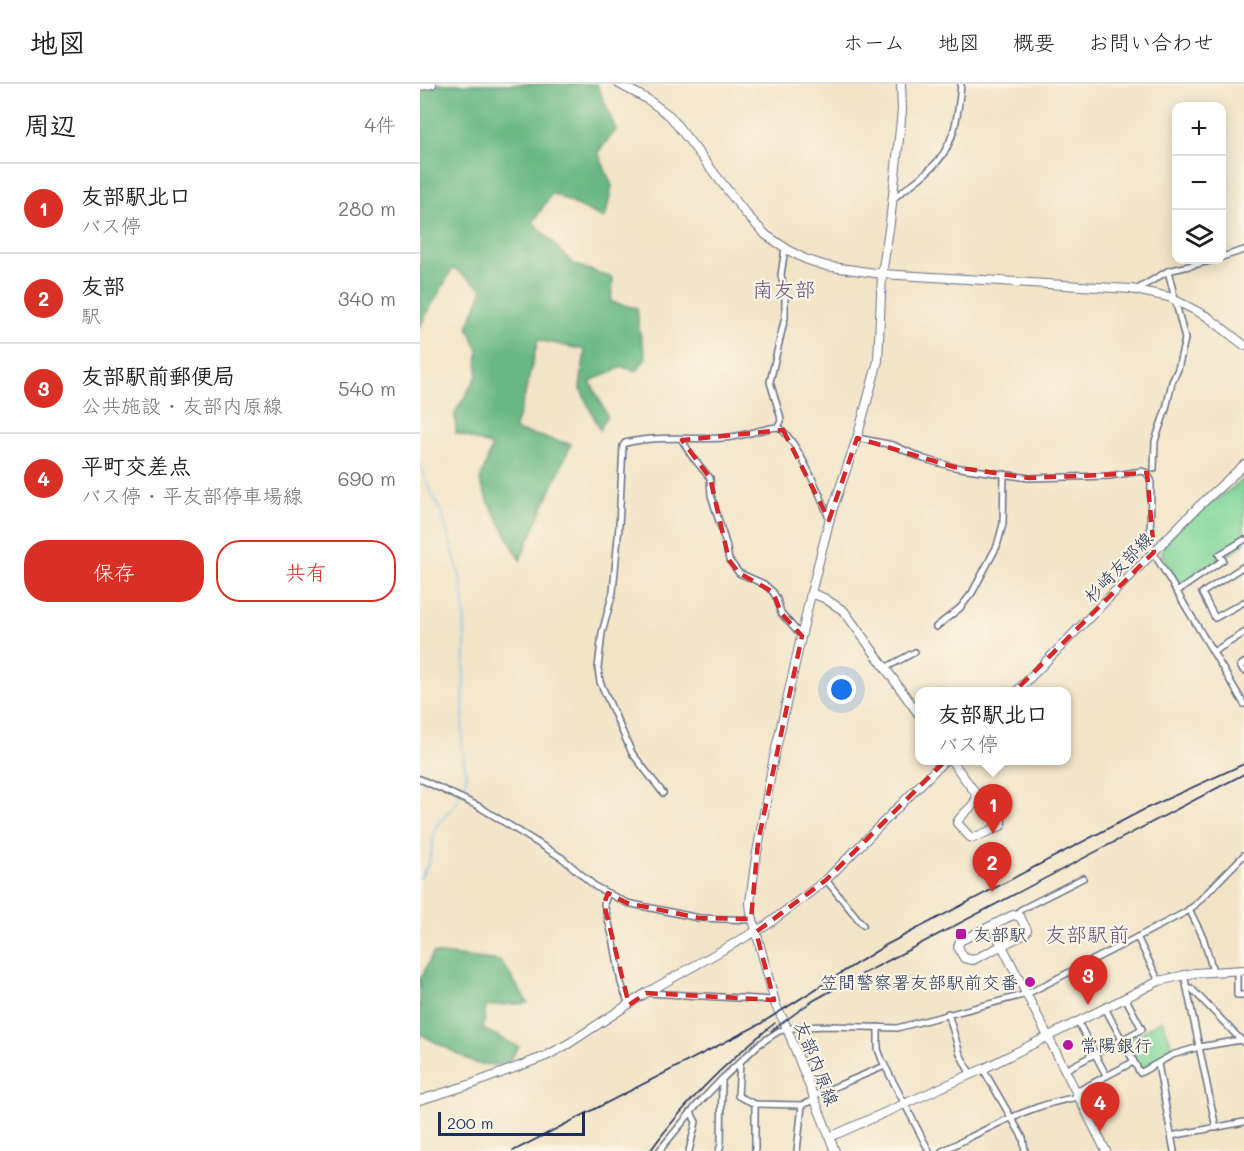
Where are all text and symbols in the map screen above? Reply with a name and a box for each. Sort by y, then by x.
text: 地図 [30,24,86,60]
text: ホーム [843,28,905,55]
text: 地図 [938,28,980,55]
text: 概要 [1013,28,1055,55]
text: お問い合わせ [1088,28,1214,55]
map controls [1172,102,1226,264]
button: + [1172,102,1226,156]
text: 周辺 [24,108,76,142]
text: 4件 [364,111,396,137]
button: − [1172,156,1226,210]
text: 友部駅北口 [81,181,191,210]
text: 1 [39,195,48,221]
text: 280 m [338,195,396,221]
button: layers [1172,210,1226,264]
text: バス停 [81,212,141,238]
text: 友部 [81,271,125,300]
district label: 南友部 [753,275,816,302]
text: 2 [38,285,49,311]
text: 340 m [338,285,396,311]
text: 駅 [81,302,101,328]
text: 友部駅前郵便局 [81,361,235,390]
text: 3 [38,375,50,401]
text: 540 m [338,375,396,401]
text: 公共施設 · 友部内原線 [81,392,283,418]
text: 平町交差点 [81,451,191,480]
text: 4 [37,465,50,491]
text: 690 m [337,465,396,491]
text: バス停 · 平友部停車場線 [81,482,303,508]
street label: 杉崎友部線 [1078,526,1158,608]
button: 保存 [24,540,204,602]
button: 共有 [216,540,396,602]
your location [827,675,856,704]
popup [915,687,1071,765]
text: 友部駅北口 [938,699,1048,728]
text: バス停 [938,730,998,756]
pin: 1 [974,784,1012,834]
pin: 2 [972,842,1012,892]
district label: 友部駅前 [1045,920,1129,947]
place label: 友部駅 [973,922,1027,946]
marker: 友部駅 [954,927,968,941]
pin: 3 [1068,956,1108,1005]
place label: 笠間警察署友部駅前交番 [820,970,1018,994]
marker: 笠間警察署友部駅前交番 [1023,975,1037,989]
street label: 友部内原線 [789,1017,845,1109]
place label: 常陽銀行 [1080,1033,1152,1057]
marker: 常陽銀行 [1061,1038,1075,1052]
pin: 4 [1080,1082,1120,1132]
scale bar [438,1109,585,1136]
text: 200 m [447,1112,494,1133]

